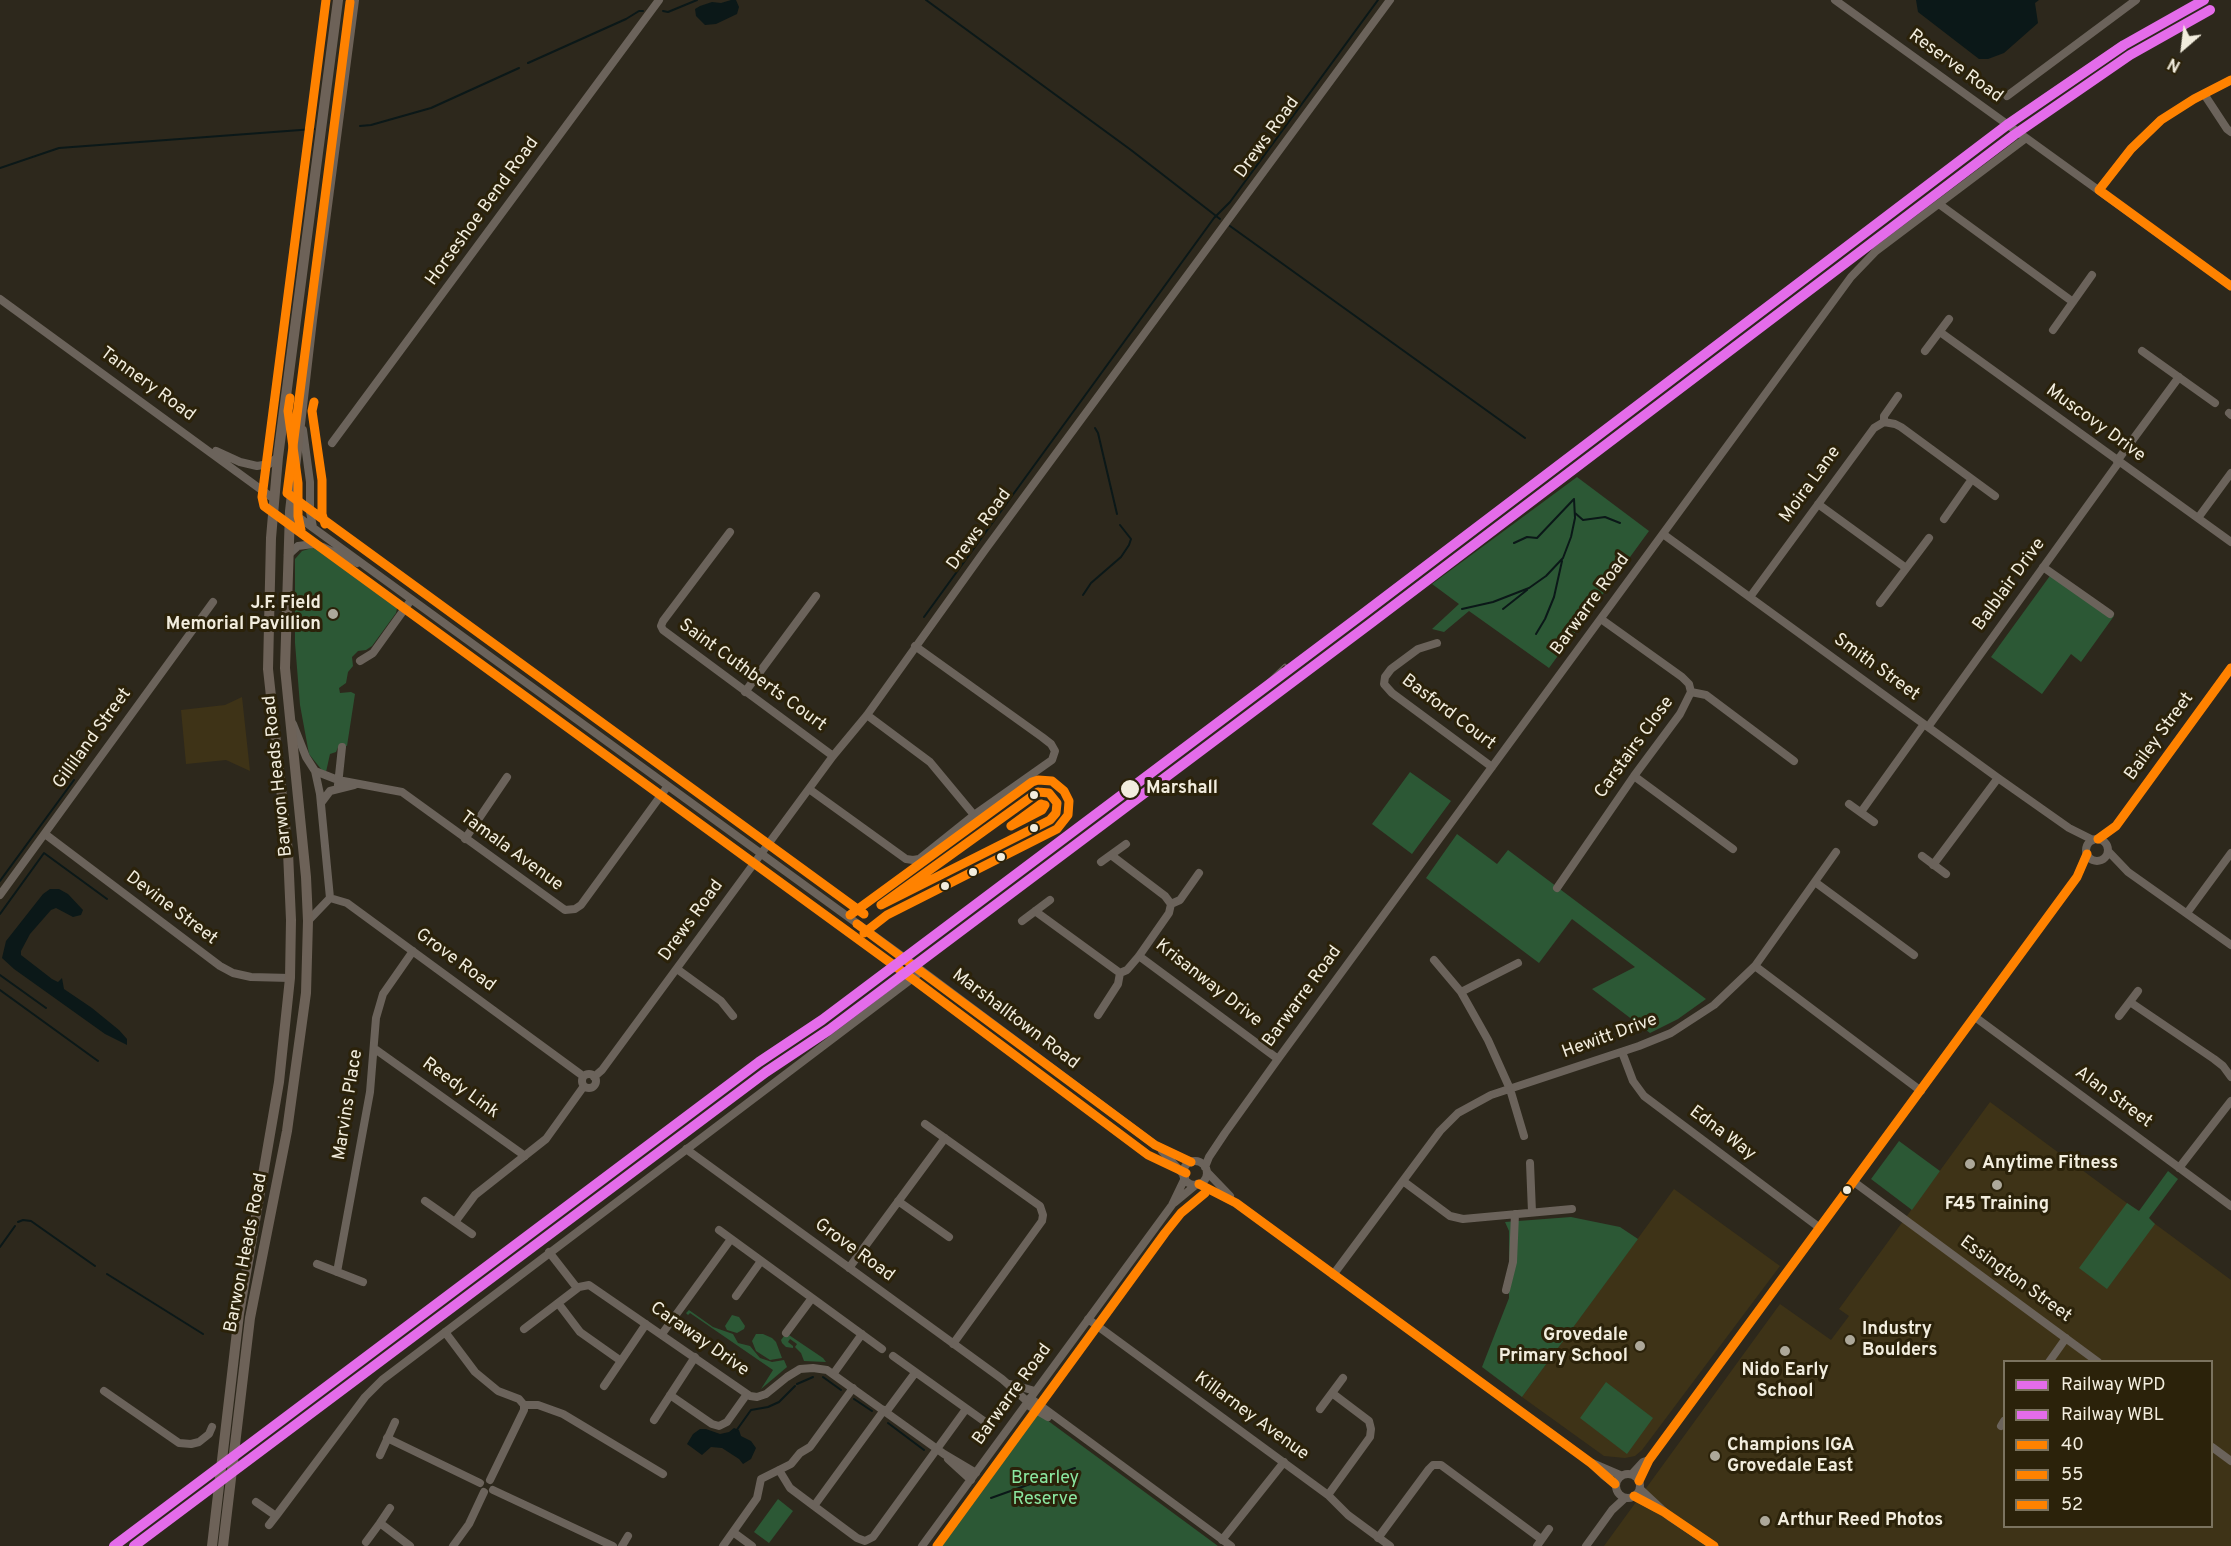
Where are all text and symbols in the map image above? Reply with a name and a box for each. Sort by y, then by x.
north arrow [2153,18,2213,78]
street label: Reserve Road [1904,26,2006,108]
text: N [2165,52,2184,75]
street label: Drews Road [1231,93,1305,183]
street label: Horseshoe Bend Road [422,133,544,291]
street label: Tannery Road [95,343,199,427]
street label: Muscovy Drive [2041,381,2149,467]
street label: Moira Lane [1776,443,1846,527]
street label: Drews Road [943,485,1017,575]
street label: Balblair Drive [1969,535,2051,635]
street label: Barwarre Road [1547,550,1635,660]
place label: J.F. Field Memorial Pavillion [166,593,321,636]
marker: J.F. Field Memorial Pavillion [326,607,340,621]
street label: Saint Cuthberts Court [674,615,830,737]
street label: Smith Street [1829,630,1923,706]
street label: Basford Court [1397,671,1499,755]
street label: Gilliland Street [49,684,137,794]
street label: Bailey Street [2121,689,2199,785]
street label: Carstairs Close [1591,693,1679,803]
street label: Barwon Heads Road [260,694,298,858]
marker: Marshall [1119,778,1141,800]
place label: Marshall [1146,778,1218,800]
unlabelled marker [1028,789,1040,801]
street label: Tamala Avenue [455,807,567,897]
unlabelled marker [1028,822,1040,834]
unlabelled marker [995,851,1007,863]
unlabelled marker [967,866,979,878]
street label: Devine Street [121,868,221,950]
street label: Drews Road [655,876,729,966]
unlabelled marker [939,880,951,892]
street label: Grove Road [411,925,499,997]
street label: Krisanway Drive [1150,936,1266,1032]
street label: Barwarre Road [1259,942,1347,1052]
street label: Marshalltown Road [947,965,1083,1075]
street label: Hewitt Drive [1559,1010,1661,1064]
street label: Marvins Place [330,1048,368,1162]
street label: Reedy Link [417,1054,503,1124]
street label: Alan Street [2070,1063,2156,1133]
street label: Edna Way [1684,1102,1760,1166]
place label: Anytime Fitness [1982,1153,2118,1175]
marker: Anytime Fitness [1963,1157,1977,1171]
street label: Barwon Heads Road [221,1171,273,1335]
marker: F45 Training [1990,1178,2004,1192]
unlabelled marker [1841,1184,1853,1196]
place label: F45 Training [1945,1194,2049,1216]
street label: Grove Road [810,1215,898,1287]
street label: Essington Street [1955,1232,2075,1328]
street label: Caraway Drive [645,1298,753,1382]
place label: Industry Boulders [1862,1319,1937,1362]
place label: Grovedale Primary School [1499,1325,1628,1368]
marker: Industry Boulders [1843,1333,1857,1347]
marker: Grovedale Primary School [1633,1339,1647,1353]
street label: Barwarre Road [969,1340,1057,1450]
marker: Nido Early School [1778,1344,1792,1358]
place label: Nido Early School [1741,1360,1829,1402]
legend [2003,1360,2213,1528]
street label: Killarney Avenue [1190,1368,1312,1466]
text: Railway WPD [2061,1374,2166,1397]
text: Railway WBL [2061,1404,2164,1427]
text: 40 [2061,1434,2084,1457]
place label: Champions IGA Grovedale East [1727,1435,1854,1478]
marker: Champions IGA Grovedale East [1708,1449,1722,1463]
text: 55 [2061,1464,2083,1487]
park label: Brearley Reserve [1011,1468,1079,1510]
text: 52 [2061,1494,2083,1517]
place label: Arthur Reed Photos [1777,1510,1943,1532]
marker: Arthur Reed Photos [1758,1514,1772,1528]

